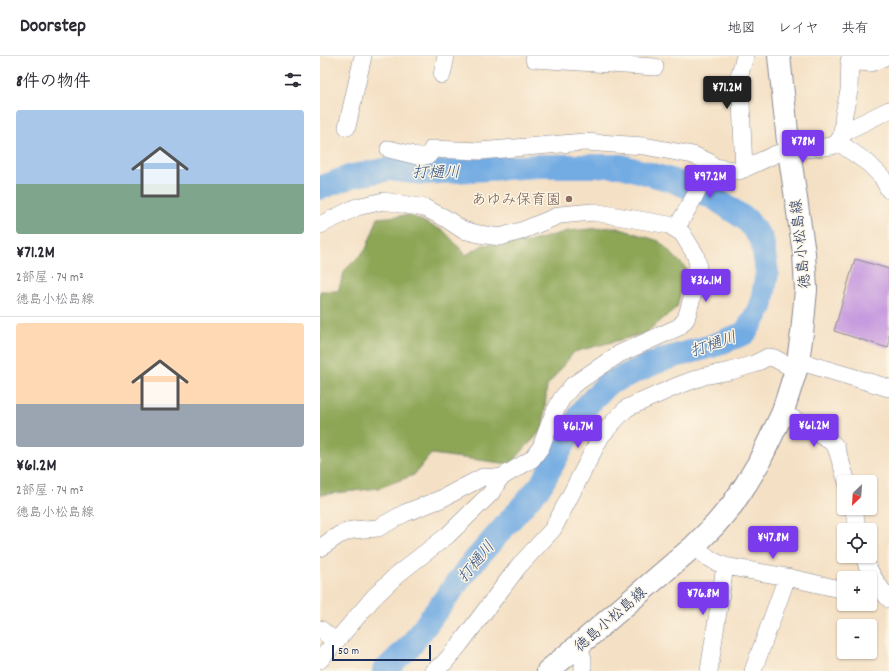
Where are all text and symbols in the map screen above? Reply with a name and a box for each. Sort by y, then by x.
text: Doorstep [20,14,86,41]
text: 地図 [728,19,756,39]
text: レイヤ [778,19,819,39]
text: 共有 [841,19,869,39]
icon: filters [282,69,304,91]
text: 8件の物件 [16,71,91,95]
pin: ¥71.2M [694,76,760,110]
text: ¥71.2M [712,79,742,98]
pin: ¥78M [779,130,827,164]
text: ¥78M [791,133,815,152]
icon: home [124,136,196,208]
water label: 打樋川 [412,162,460,185]
pin: ¥97.2M [677,165,743,199]
text: ¥97.2M [694,168,726,187]
place label: あゆみ保育園 [471,190,561,212]
marker: あゆみ保育園 [564,194,574,204]
street label: 徳島小松島線 [786,198,818,290]
text: ¥71.2M [16,242,55,266]
text: 2部屋 · 74 m² [16,269,84,288]
pin: ¥36.1M [673,269,739,303]
text: ¥36.1M [690,272,722,291]
text: 徳島小松島線 [16,291,94,310]
water label: 打樋川 [687,327,740,364]
icon: home [124,349,196,421]
pin: ¥61.2M [781,414,847,448]
pin: ¥61.7M [545,415,611,449]
text: ¥61.2M [799,417,829,436]
text: ¥61.7M [563,418,593,437]
text: ¥61.2M [16,455,57,479]
north arrow [837,475,877,515]
map controls [837,475,877,659]
text: 2部屋 · 74 m² [16,482,84,501]
text: 徳島小松島線 [16,504,94,523]
button: locate [837,523,877,563]
pin: ¥47.8M [740,526,806,560]
text: ¥47.8M [757,529,789,548]
water label: 打樋川 [453,537,501,588]
button: + [837,571,877,611]
pin: ¥76.8M [670,582,736,616]
street label: 徳島小松島線 [570,583,652,658]
text: ¥76.8M [687,585,719,604]
button: − [837,619,877,659]
scale bar [332,643,431,662]
text: 50 m [338,644,359,660]

